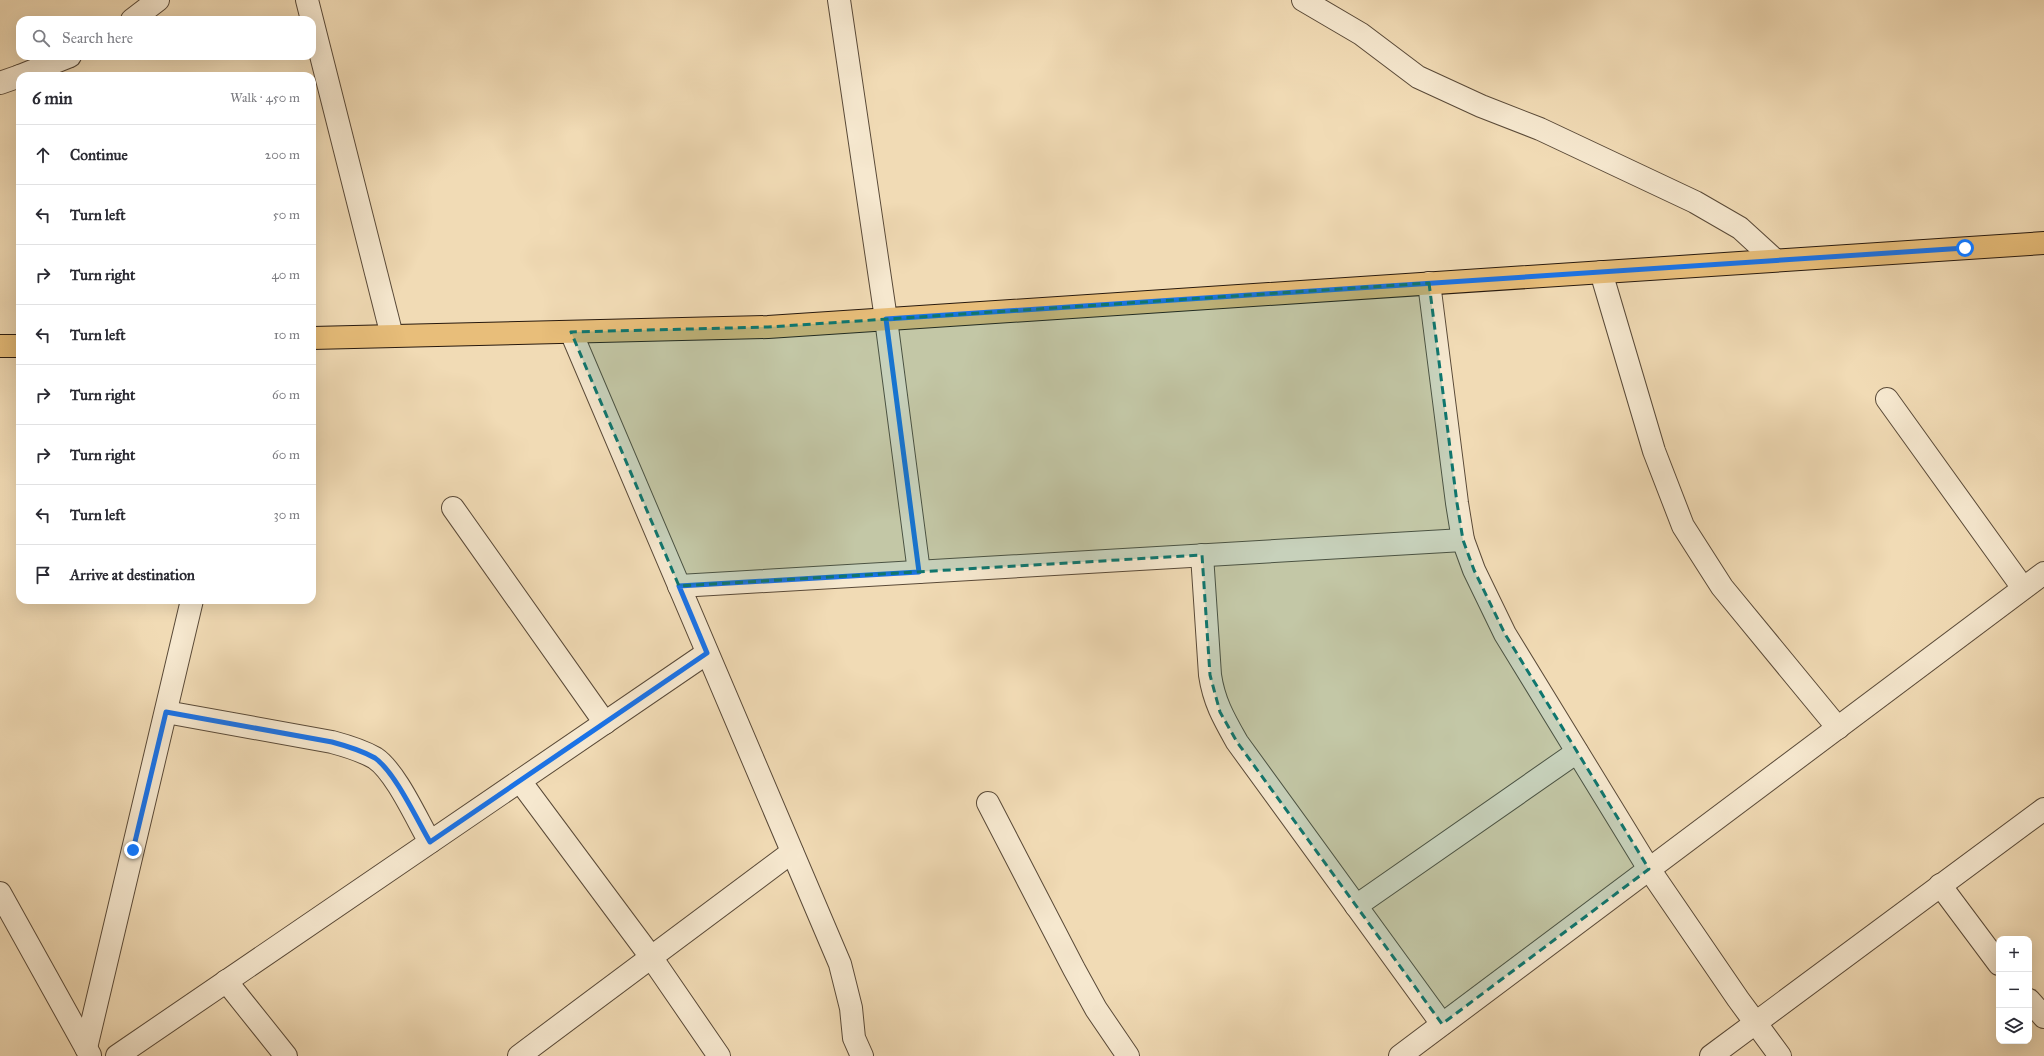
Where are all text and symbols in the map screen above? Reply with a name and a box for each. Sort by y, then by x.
search box [16,16,316,60]
icon: search [30,27,52,49]
text: Search here [62,29,133,47]
text: 6 min [32,88,73,109]
text: Walk · 450 m [230,90,300,106]
icon: ahead [32,144,54,166]
text: Continue [70,146,128,164]
text: 200 m [265,147,300,163]
icon: left [32,204,54,226]
text: Turn left [70,206,126,224]
text: 50 m [273,207,300,223]
route start [1956,239,1974,257]
icon: right [32,264,54,286]
text: Turn right [70,266,135,284]
text: 40 m [271,267,300,283]
icon: left [32,324,54,346]
text: Turn left [70,326,126,344]
text: 10 m [274,327,300,343]
icon: right [32,384,54,406]
text: Turn right [70,386,135,404]
text: 60 m [272,387,300,403]
icon: right [32,444,54,466]
text: Turn right [70,446,135,464]
text: 60 m [272,447,300,463]
icon: left [32,504,54,526]
text: Turn left [70,506,126,524]
text: 30 m [274,507,300,523]
icon: arrive [32,564,54,586]
text: Arrive at destination [70,566,195,584]
route end [124,841,142,859]
map controls [1996,936,2032,1044]
button: + [1996,936,2032,972]
button: − [1996,972,2032,1008]
button: layers [1996,1008,2032,1044]

